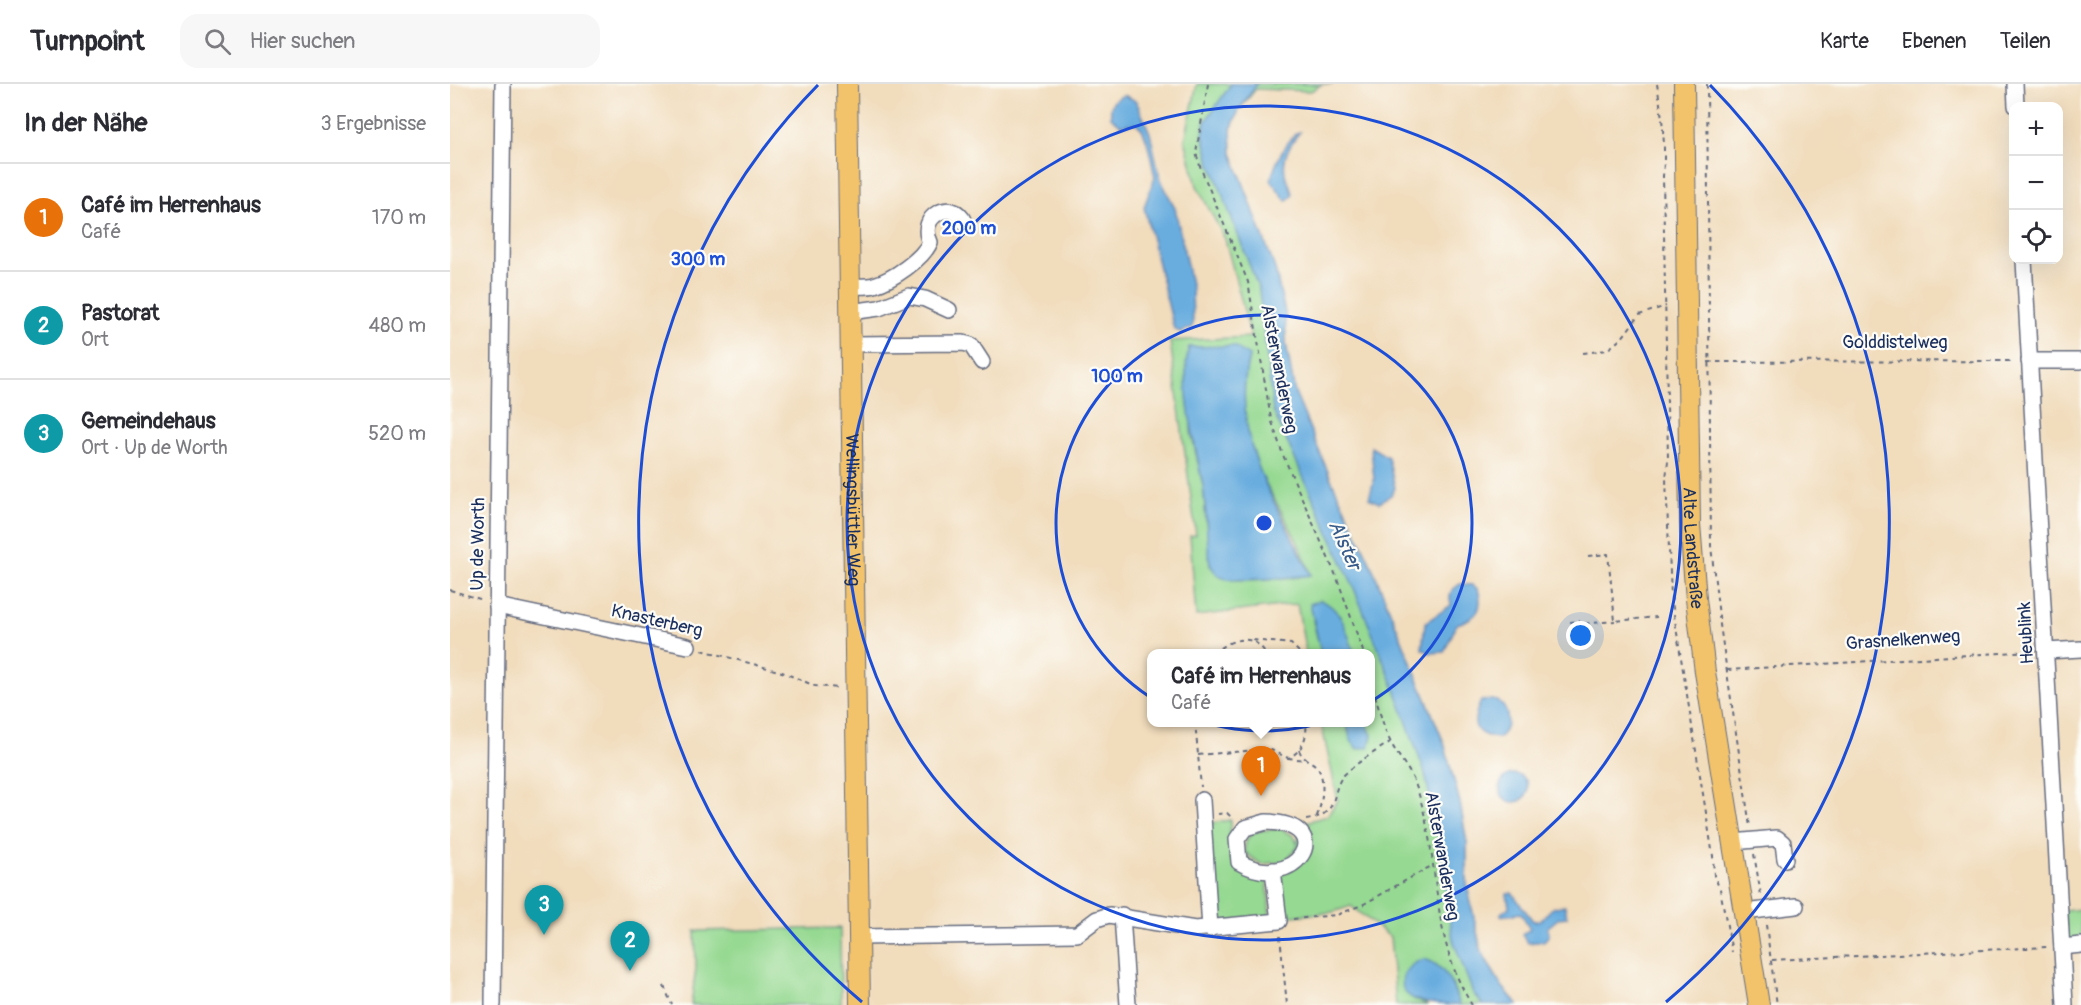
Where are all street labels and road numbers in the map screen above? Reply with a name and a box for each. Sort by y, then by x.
street label: Alsterwanderweg [1255,302,1303,436]
street label: Golddistelweg [1842,331,1948,354]
street label: Wellingsbüttler Weg [840,433,866,586]
street label: Alte Landstraße [1678,487,1709,610]
street label: Up de Worth [466,497,490,591]
street label: Knasterberg [609,599,705,643]
street label: Heublink [2013,601,2039,665]
street label: Grasnelkenweg [1845,625,1961,655]
street label: Alsterwanderweg [1419,789,1465,923]

